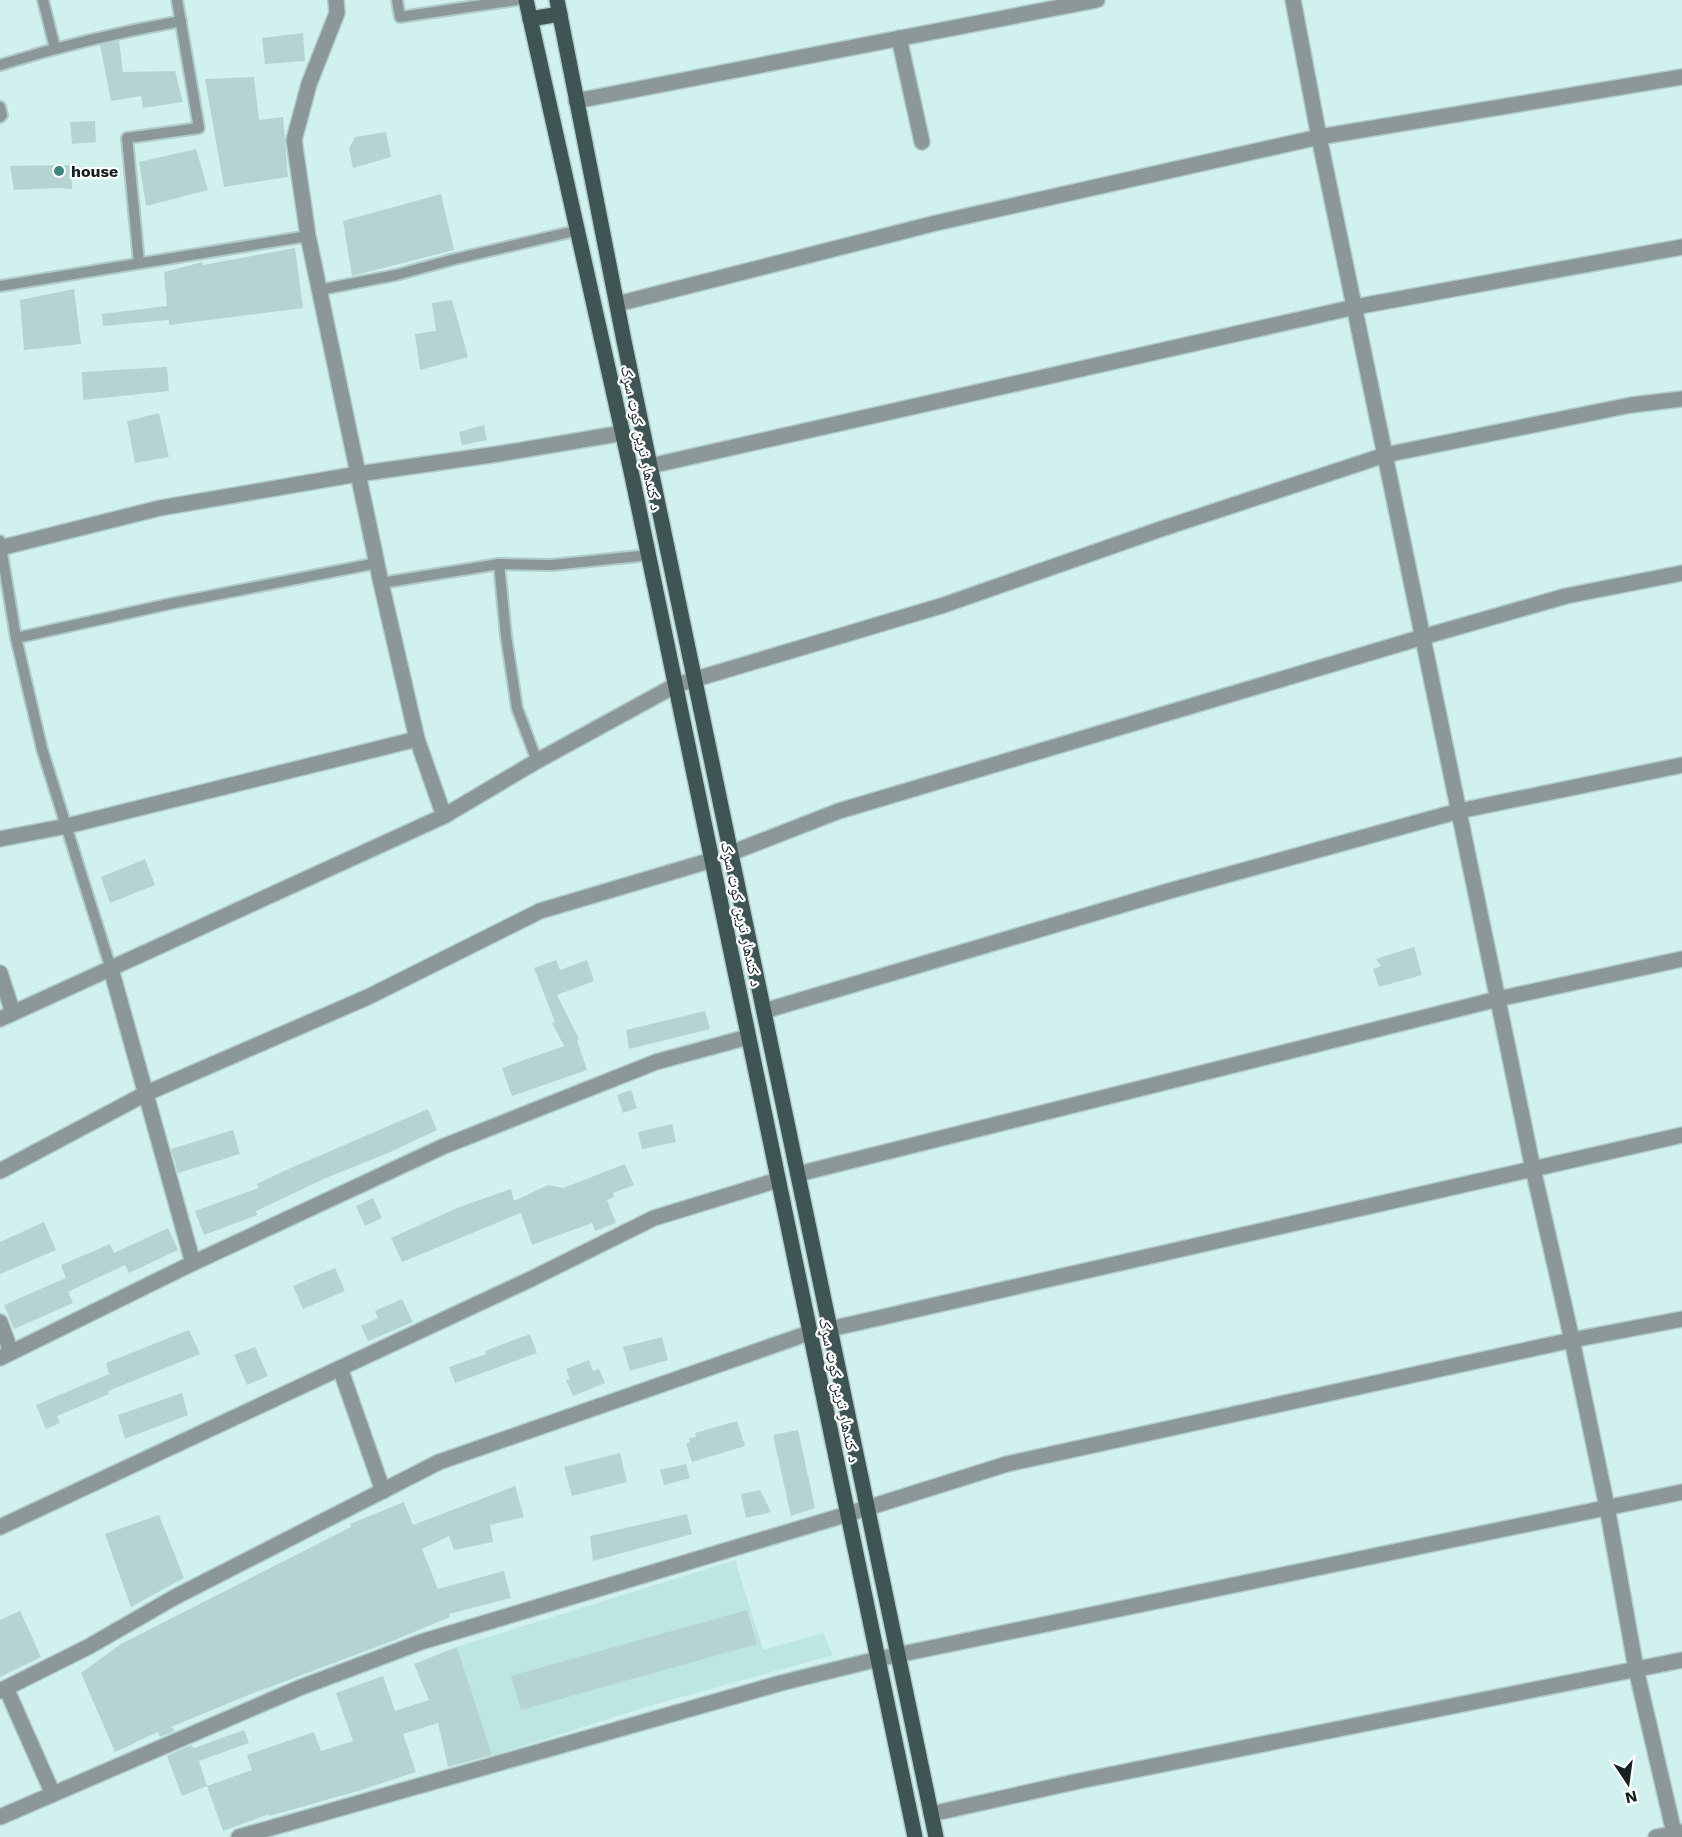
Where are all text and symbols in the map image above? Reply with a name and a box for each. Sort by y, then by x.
place label: house [71,162,118,181]
marker: house [52,164,66,178]
street label: د کندهار ترين کوټ سړک [616,364,666,512]
street label: د کندهار ترين کوټ سړک [716,840,766,988]
street label: د کندهار ترين کوټ سړک [814,1316,864,1464]
north arrow [1598,1753,1658,1813]
text: N [1623,1787,1639,1808]

